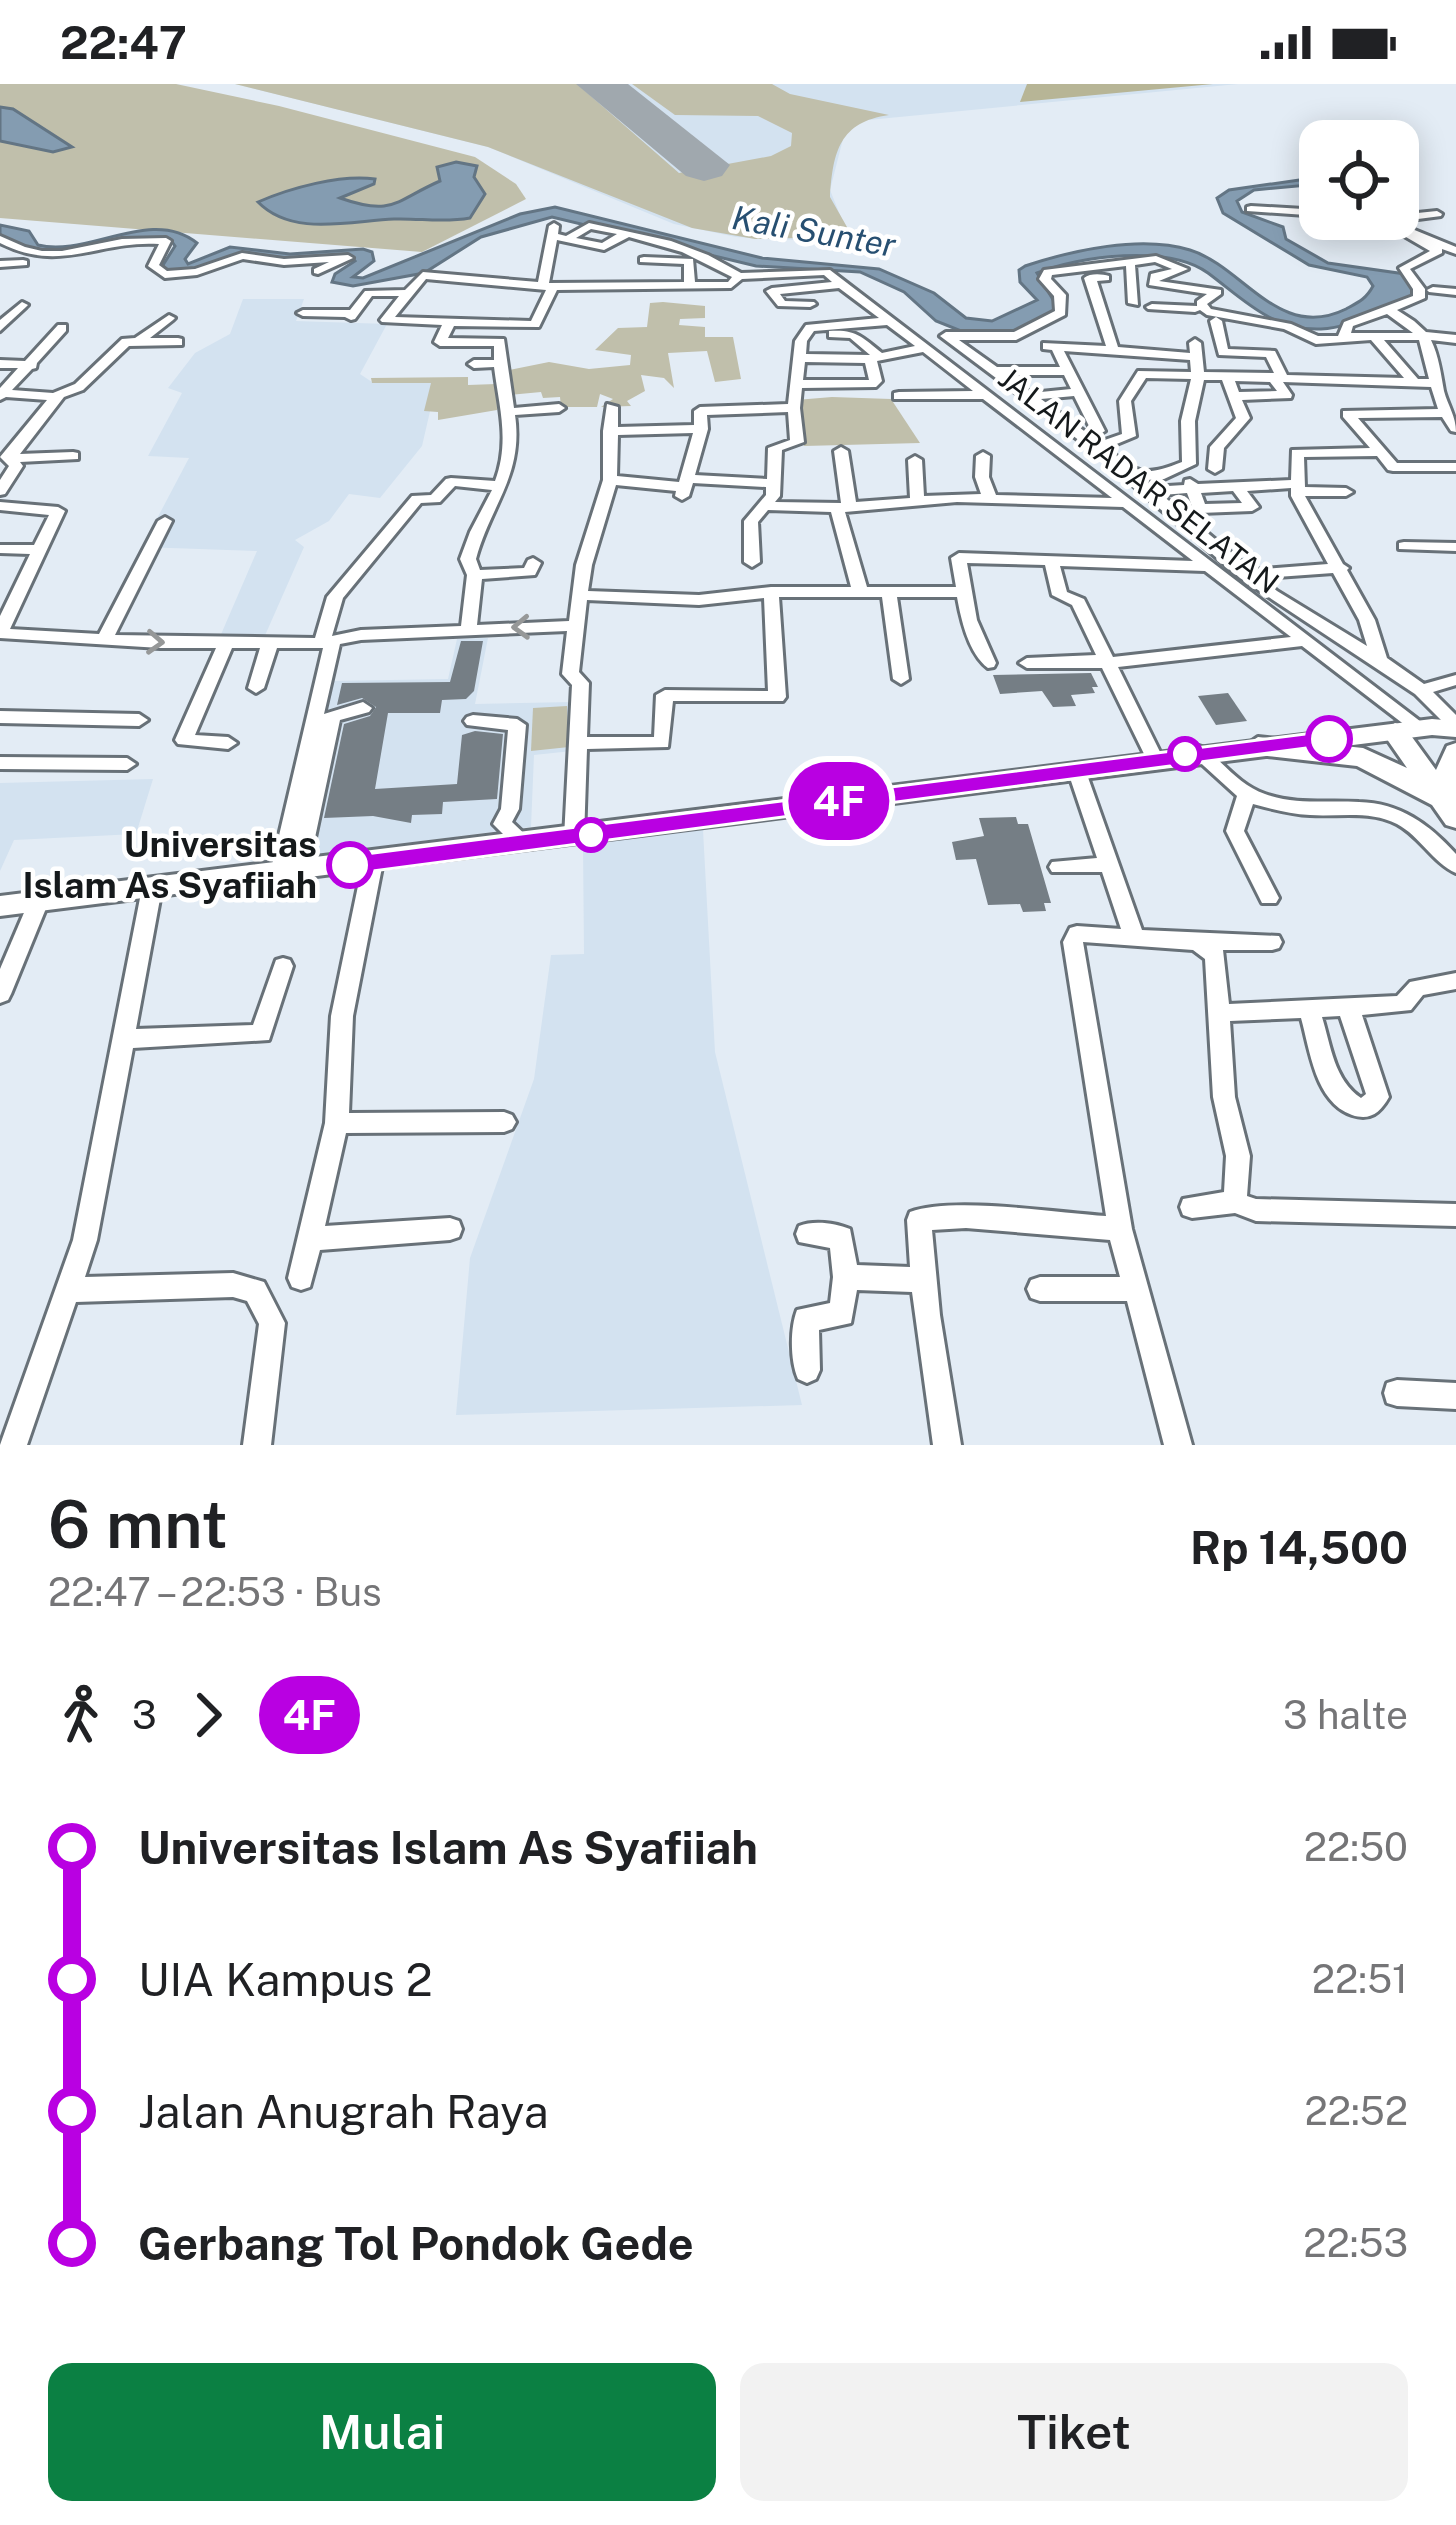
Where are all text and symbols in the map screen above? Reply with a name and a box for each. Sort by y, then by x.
text: 22:47 [60,16,187,69]
map controls [1299,120,1419,240]
button: locate [1299,120,1419,240]
water label: Kali Sunter [729,198,899,264]
street label: JALAN RADAR SELATAN [992,359,1286,601]
one-way arrow [511,614,530,640]
one-way arrow [146,629,165,655]
unlabelled marker [1307,717,1351,761]
unlabelled marker [1169,738,1201,770]
line badge: 4F [785,762,893,840]
text: 4F [812,776,866,825]
unlabelled marker [575,819,607,851]
place label: Universitas Islam As Syafiiah [22,823,317,906]
marker: Universitas Islam As Syafiiah [328,843,372,887]
text: 6 mnt [48,1485,228,1563]
text: Rp 14,500 [1190,1521,1408,1574]
text: 22:47 – 22:53 · Bus [48,1569,382,1615]
icon: walk [48,1682,114,1748]
icon: forward [175,1682,241,1748]
text: 4F [283,1690,336,1739]
text: 3 [132,1692,157,1738]
text: 3 halte [1283,1692,1408,1738]
text: Universitas Islam As Syafiiah [138,1821,758,1874]
text: 22:50 [1304,1824,1408,1870]
text: UIA Kampus 2 [138,1953,432,2006]
text: 22:51 [1312,1956,1408,2002]
text: Jalan Anugrah Raya [138,2085,549,2138]
text: 22:52 [1304,2088,1408,2134]
text: Gerbang Tol Pondok Gede [138,2217,694,2270]
text: 22:53 [1303,2220,1408,2266]
button: Mulai [48,2363,716,2501]
button: Tiket [740,2363,1408,2501]

